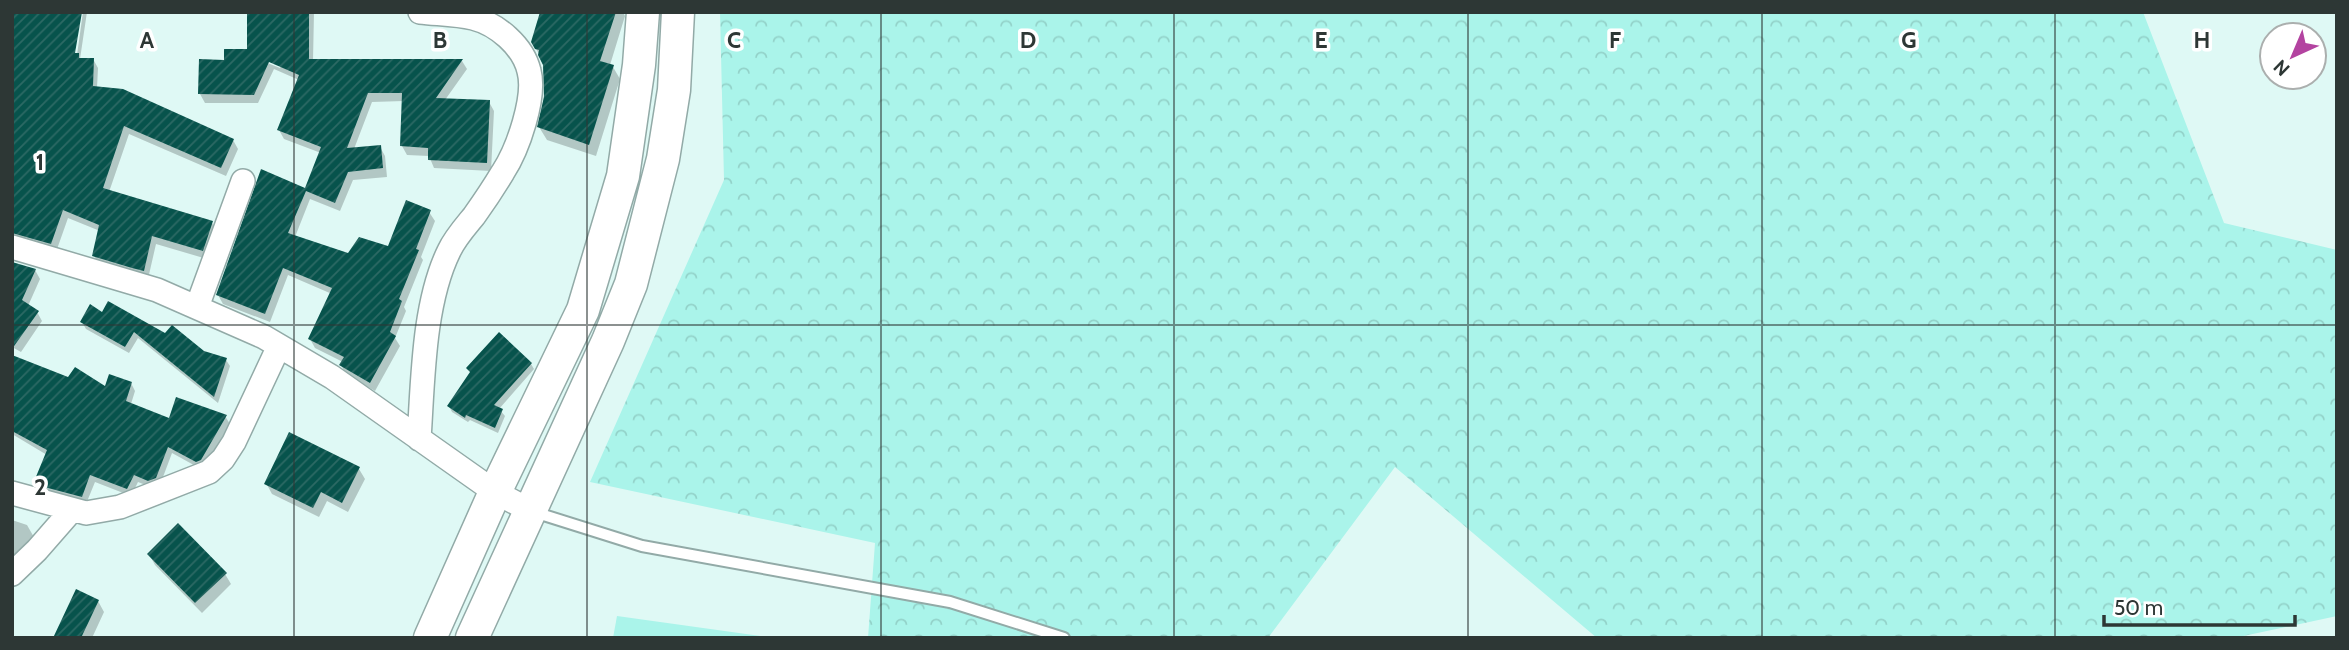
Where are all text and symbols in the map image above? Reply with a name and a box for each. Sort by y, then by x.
north arrow [2258,21,2328,91]
text: A [140,26,155,54]
text: B [433,26,447,54]
text: C [727,26,741,54]
text: D [1020,26,1036,54]
text: E [1314,26,1328,54]
text: F [1609,26,1621,54]
text: G [1901,26,1917,54]
text: H [2194,26,2210,54]
text: N [2269,55,2294,81]
text: 1 [36,148,44,176]
text: 2 [34,473,46,501]
scale bar [2104,584,2295,628]
text: 50 m [2114,595,2163,620]

